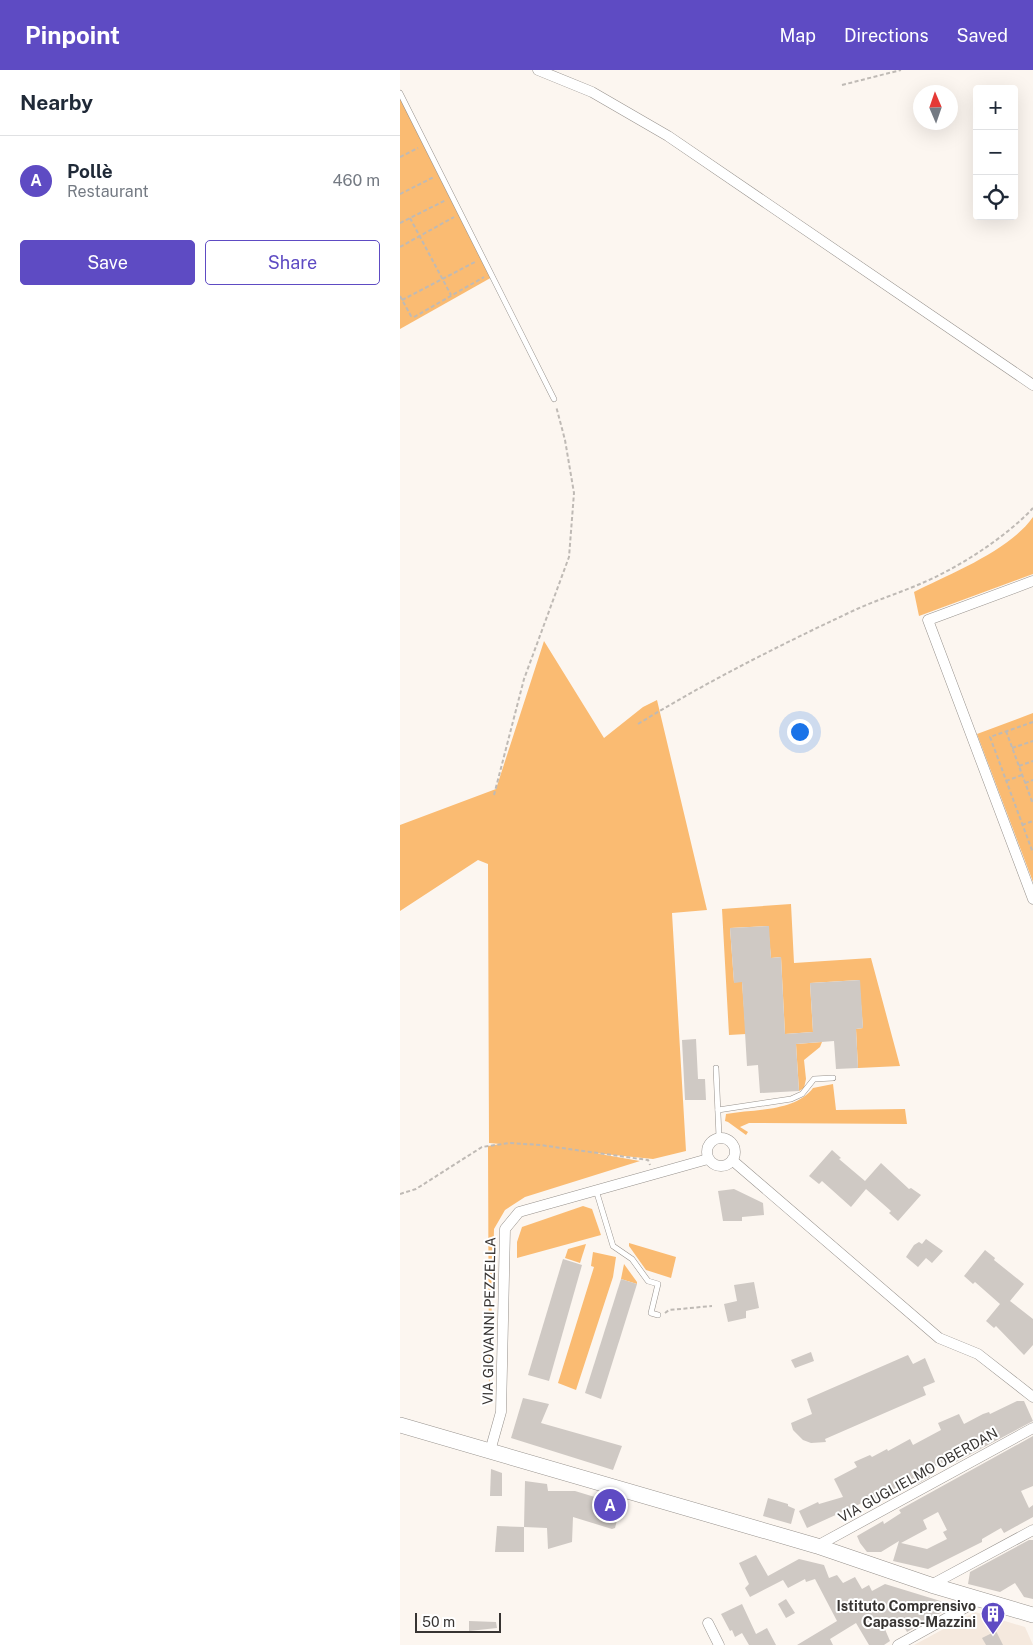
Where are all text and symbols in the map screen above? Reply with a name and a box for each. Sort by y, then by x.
text: Pinpoint [25,21,120,49]
text: Map [779,25,816,46]
text: Directions [844,25,929,46]
text: Saved [957,25,1008,46]
north arrow [913,85,958,130]
map controls [973,85,1018,220]
button: + [973,85,1018,130]
text: Nearby [20,90,93,115]
button: − [973,130,1018,175]
text: Pollè [67,160,113,182]
text: A [30,171,42,190]
text: 460 m [333,171,380,190]
button: locate [973,175,1018,220]
text: Restaurant [67,182,149,201]
button: Save [20,240,195,285]
button: Share [205,240,380,285]
your location [787,719,813,745]
street label: VIA GIOVANNI PEZZELLA [480,1237,498,1405]
street label: VIA GUGLIELMO OBERDAN [835,1424,1001,1526]
pin: A [594,1486,626,1524]
place label: Istituto Comprensivo Capasso-Mazzini [836,1598,976,1630]
building icon: Istituto Comprensivo Capasso-Mazzini [980,1601,1006,1635]
scale bar [415,1610,501,1633]
text: 50 m [422,1614,455,1630]

